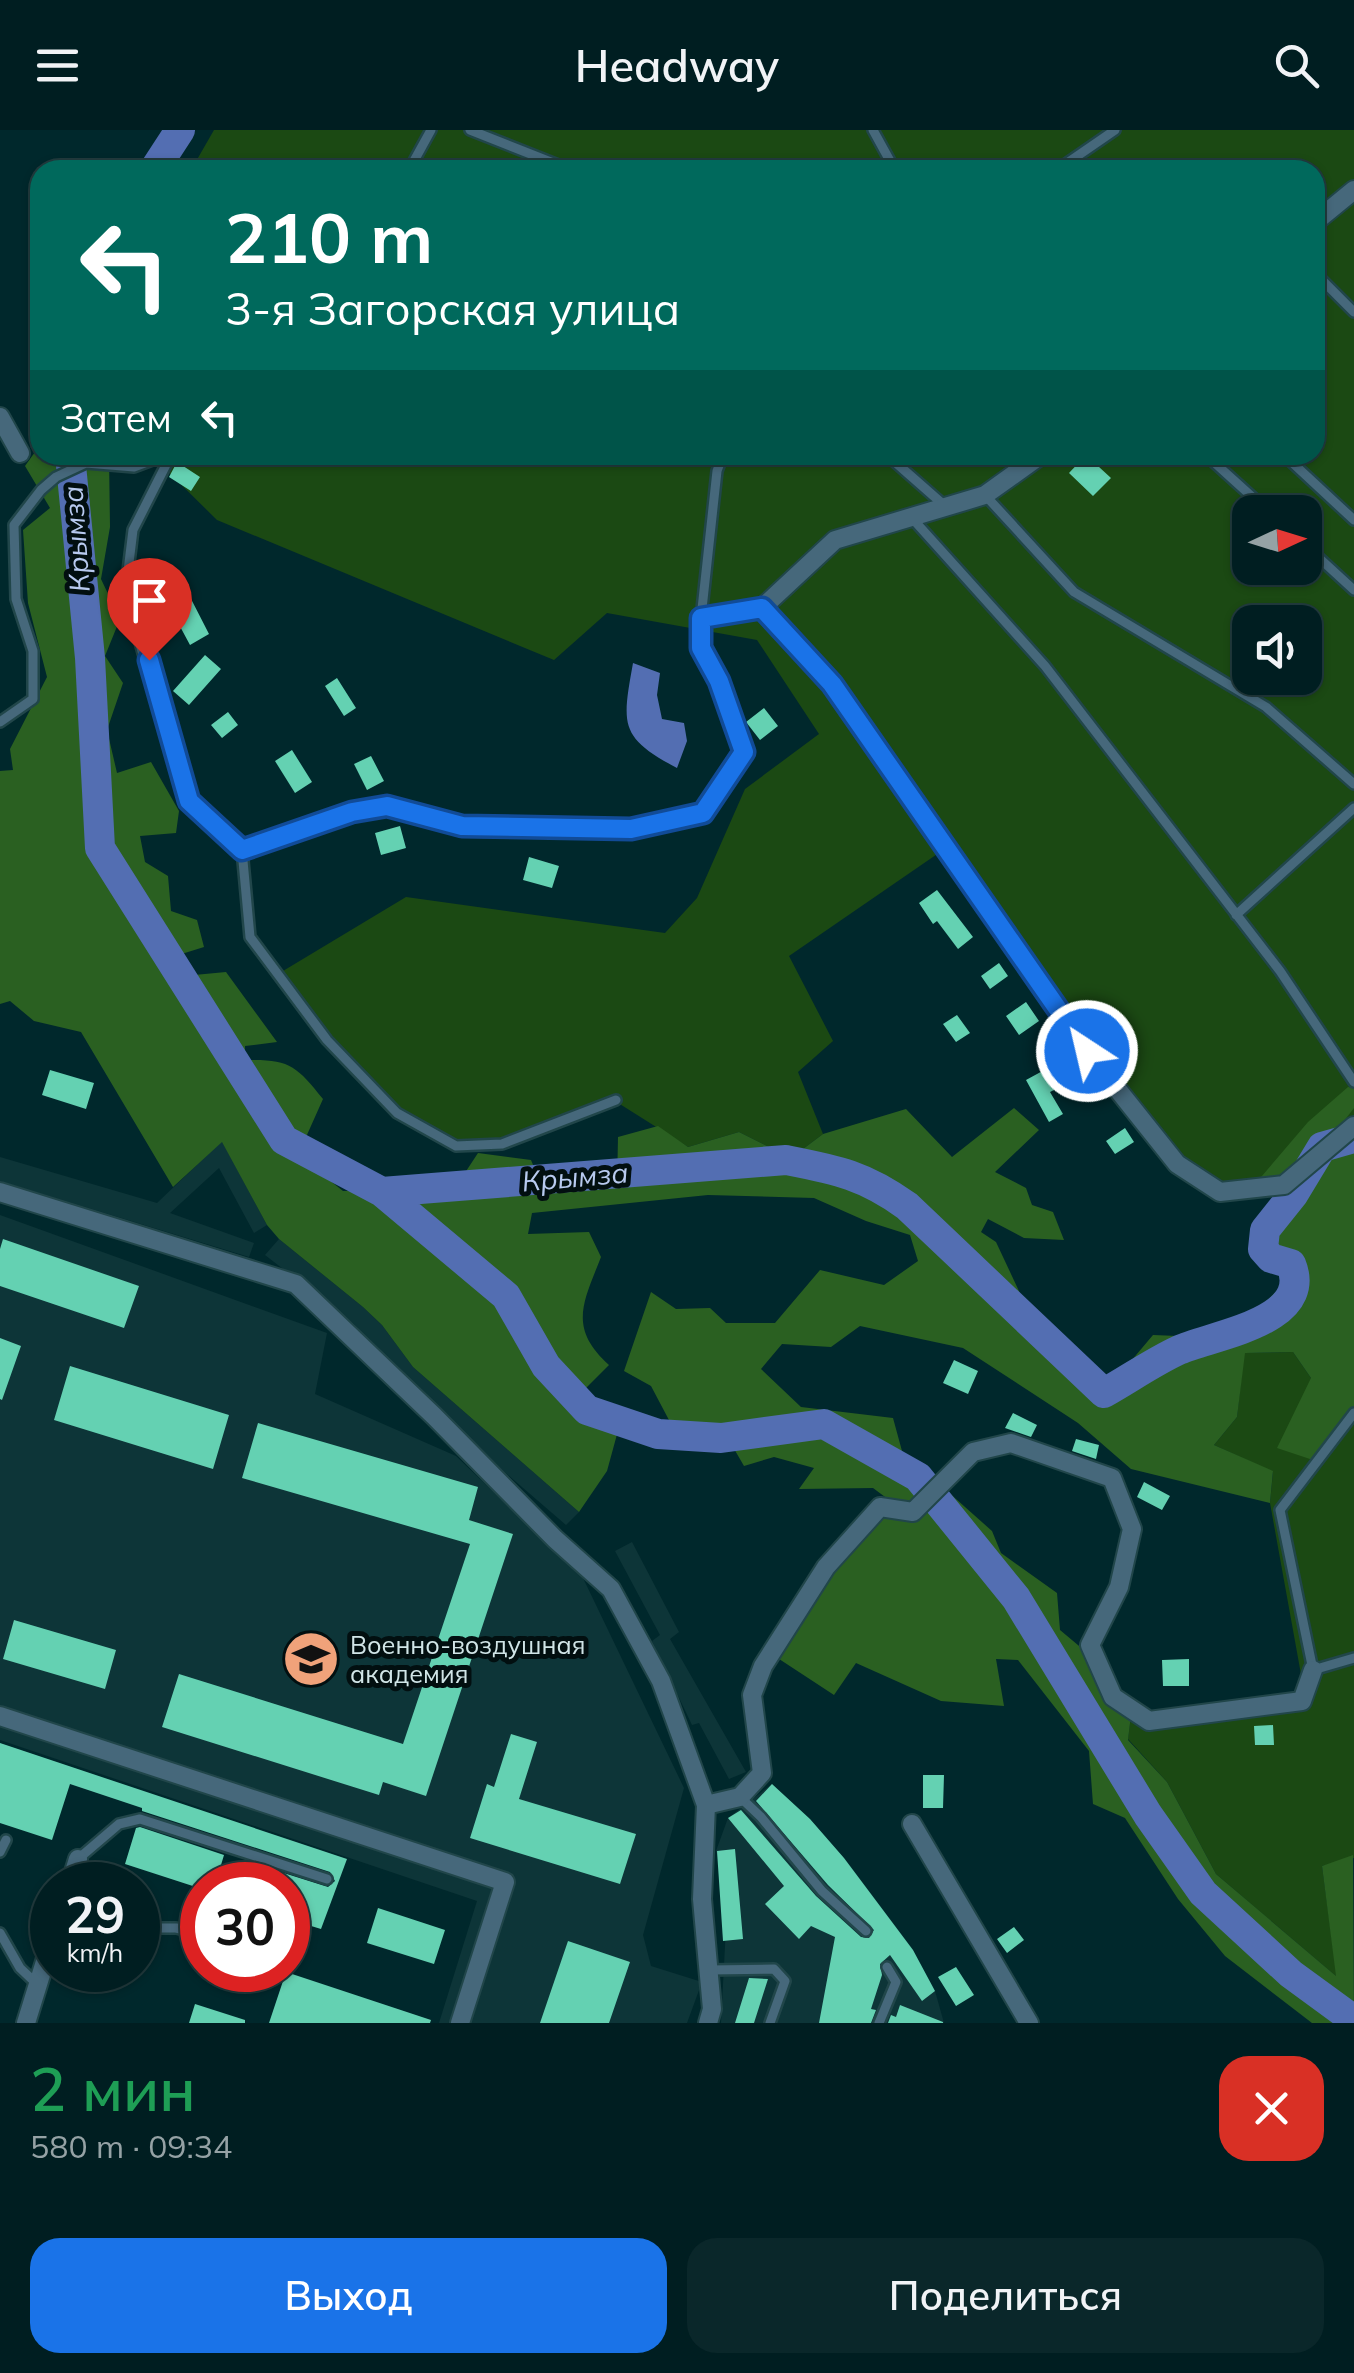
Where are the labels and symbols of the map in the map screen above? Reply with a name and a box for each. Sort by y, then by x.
water label: Крымза [54,485,97,593]
north arrow [1232,495,1322,585]
pin [107,558,192,661]
position arrow [1035,999,1139,1103]
water label: Крымза [520,1154,630,1199]
school or university icon: Военно-воздушная академия [281,1629,341,1689]
place label: Военно-воздушная академия [350,1629,585,1689]
speed limit sign: 30 [180,1862,310,1992]

